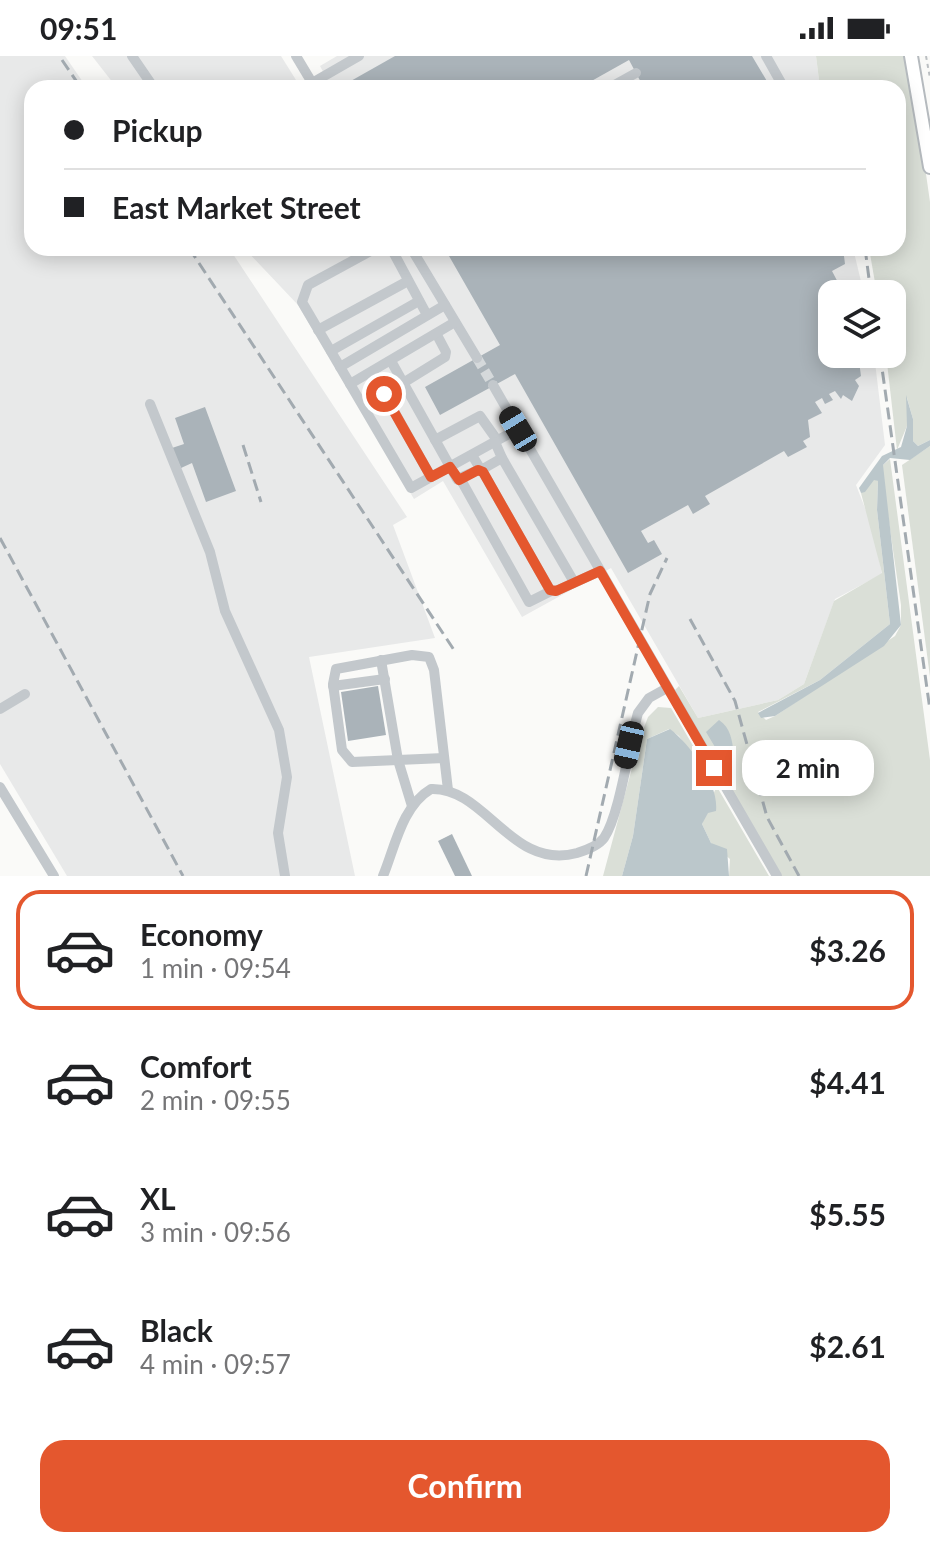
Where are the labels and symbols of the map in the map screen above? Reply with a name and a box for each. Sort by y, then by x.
route start [366,376,402,412]
car [495,402,541,456]
car [612,719,646,771]
callout: 2 min [742,740,874,796]
route end [696,750,732,786]

